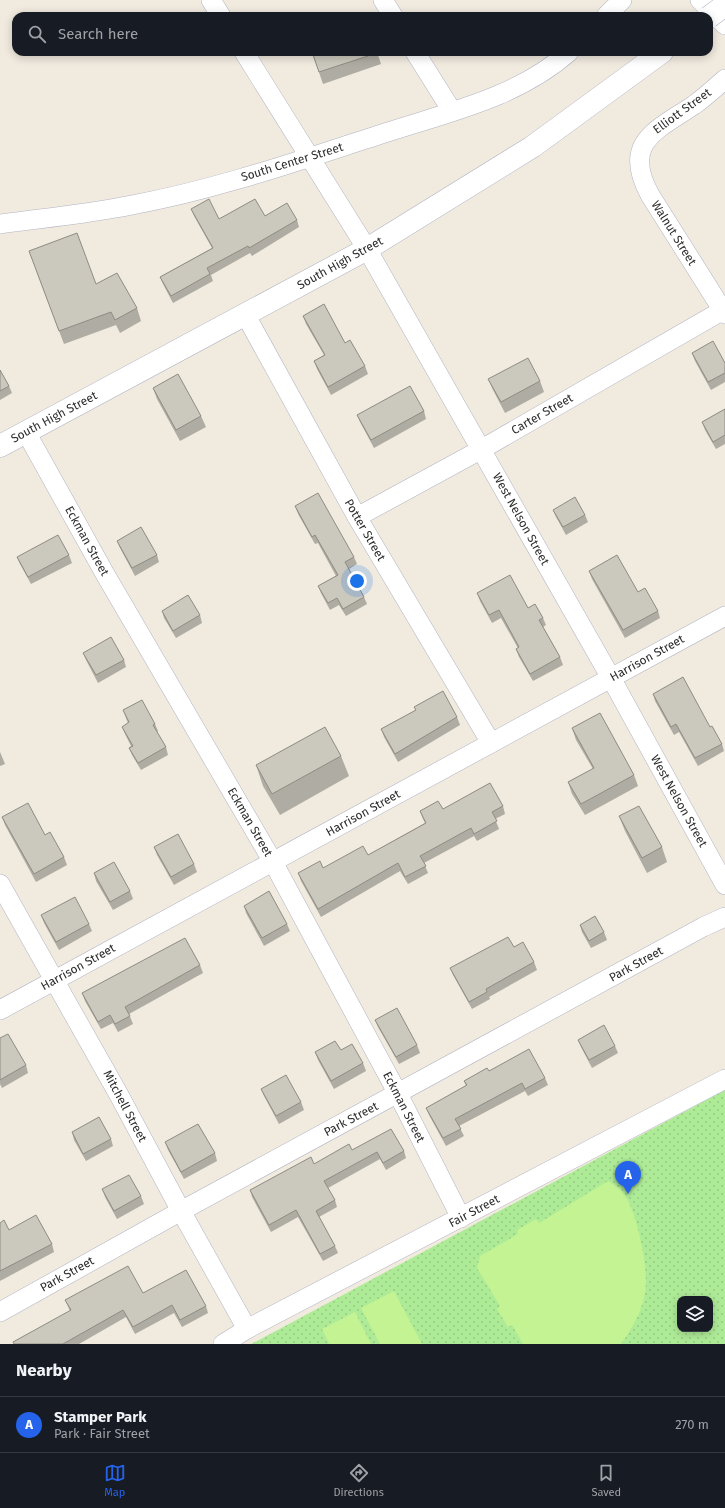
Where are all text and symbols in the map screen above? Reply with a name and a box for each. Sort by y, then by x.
search box [12,12,713,56]
icon: search [26,23,48,45]
text: Search here [58,25,138,43]
street label: Elliott Street [650,85,714,137]
street label: South Center Street [239,140,345,184]
street label: Walnut Street [649,198,700,268]
street label: South High Street [295,233,386,292]
street label: South High Street [8,388,100,446]
street label: Carter Street [509,390,576,437]
street label: West Nelson Street [490,471,552,568]
street label: Potter Street [342,497,389,564]
street label: Eckman Street [62,504,112,579]
your location [347,571,367,591]
street label: Harrison Street [607,632,687,684]
street label: West Nelson Street [648,753,710,850]
street label: Eckman Street [225,785,276,860]
street label: Harrison Street [323,787,403,839]
street label: Harrison Street [38,941,118,993]
street label: Park Street [607,943,666,985]
street label: Mitchell Street [100,1068,150,1145]
street label: Eckman Street [380,1069,428,1145]
street label: Park Street [322,1099,381,1139]
pin: A [615,1161,641,1194]
street label: Fair Street [446,1191,502,1230]
street label: Park Street [38,1253,97,1295]
map controls [677,1296,713,1332]
button: layers [677,1296,713,1332]
text: Nearby [16,1360,71,1381]
text: Stamper Park [54,1408,147,1426]
text: A [25,1417,33,1432]
text: 270 m [675,1417,709,1432]
text: Park · Fair Street [54,1426,150,1441]
tab: Map [104,1462,126,1499]
tab: Directions [333,1462,384,1499]
tab: Saved [591,1462,621,1499]

